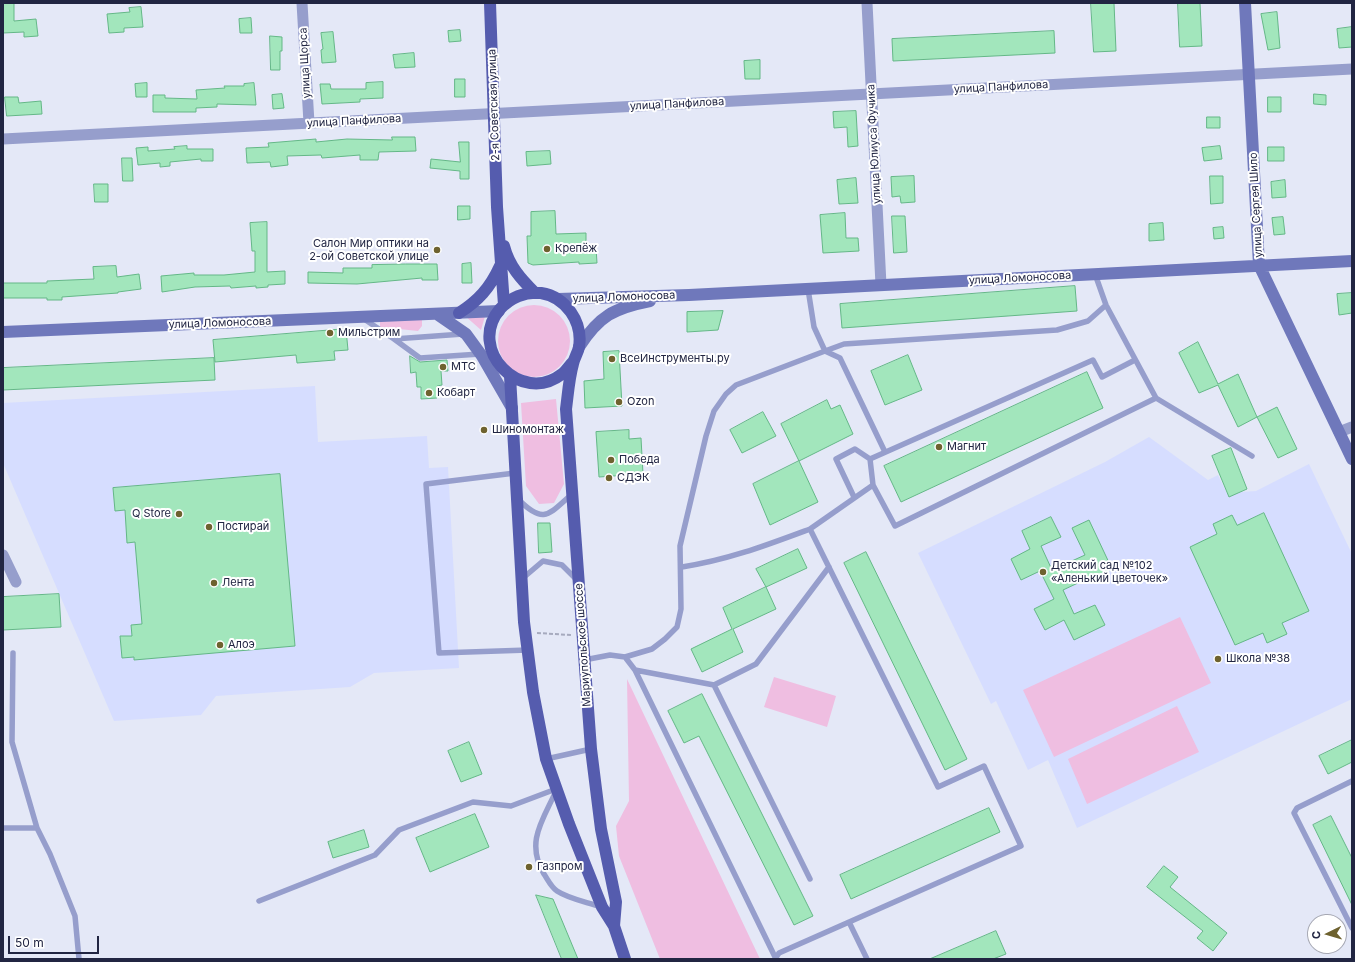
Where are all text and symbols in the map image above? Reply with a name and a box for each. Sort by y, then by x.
street label: улица Щорса [297,27,313,99]
street label: 2-я Советская улица [485,49,503,161]
street label: улица Панфилова [953,78,1049,96]
street label: улица Юлиуса Фучика [864,84,884,204]
street label: улица Панфилова [629,95,725,113]
street label: улица Панфилова [306,112,402,130]
street label: улица Сергея Шило [1247,152,1265,258]
place label: Салон Мир оптики на 2-ой Советской улице [309,237,429,263]
place label: Крепёж [555,242,597,256]
marker: Крепёж [542,244,552,254]
marker: Салон Мир оптики на 2-ой Советской улице [432,245,442,255]
street label: улица Ломоносова [968,269,1072,287]
street label: улица Ломоносова [572,289,676,305]
street label: улица Ломоносова [168,315,272,331]
place label: Мильстрим [338,326,400,340]
marker: Мильстрим [325,328,335,338]
place label: ВсеИнструменты.ру [620,352,730,366]
marker: ВсеИнструменты.ру [607,354,617,364]
place label: МТС [451,360,476,374]
marker: МТС [438,362,448,372]
place label: Кобарт [437,386,475,400]
marker: Кобарт [424,388,434,398]
place label: Ozon [627,395,654,409]
marker: Ozon [614,397,624,407]
place label: Шиномонтаж [492,423,564,437]
marker: Шиномонтаж [479,425,489,435]
place label: Магнит [947,440,986,454]
marker: Магнит [934,442,944,452]
place label: Победа [619,453,660,467]
marker: Победа [606,455,616,465]
place label: СДЭК [617,471,649,485]
marker: СДЭК [604,473,614,483]
place label: Q Store [132,507,171,521]
marker: Q Store [174,509,184,519]
place label: Постирай [217,520,269,534]
marker: Постирай [204,522,214,532]
place label: Детский сад №102 «Аленький цветочек» [1051,559,1168,585]
marker: Детский сад №102 «Аленький цветочек» [1038,567,1048,577]
place label: Лента [222,576,254,590]
marker: Лента [209,578,219,588]
street label: Мариупольское шоссе [572,583,594,707]
place label: Алоэ [228,638,255,652]
marker: Алоэ [215,640,225,650]
place label: Школа №38 [1226,652,1290,666]
marker: Школа №38 [1213,654,1223,664]
place label: Газпром [537,860,582,874]
marker: Газпром [524,862,534,872]
north arrow [1307,914,1347,954]
scale bar [10,928,101,954]
text: С [1309,930,1323,940]
text: 50 m [15,935,44,950]

